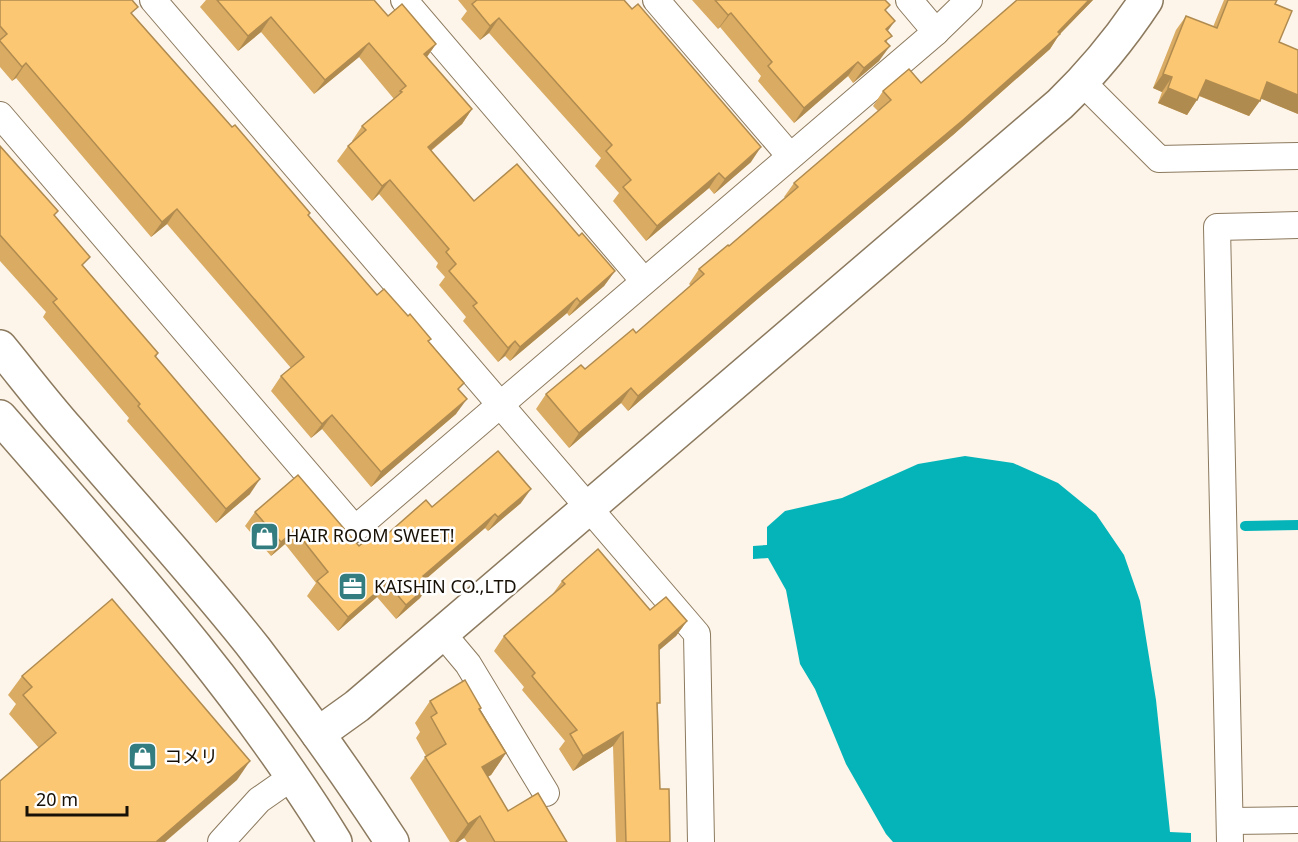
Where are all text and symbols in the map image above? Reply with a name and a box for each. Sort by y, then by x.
shop icon: HAIR ROOM SWEET! [249,520,281,552]
place label: HAIR ROOM SWEET! [286,523,455,547]
office icon: KAISHIN CO.,LTD [337,571,369,603]
place label: KAISHIN CO.,LTD [374,574,517,598]
shop icon: コメリ [127,741,159,773]
place label: コメリ [164,744,218,768]
scale bar [27,779,128,817]
text: 20 m [36,787,78,811]

